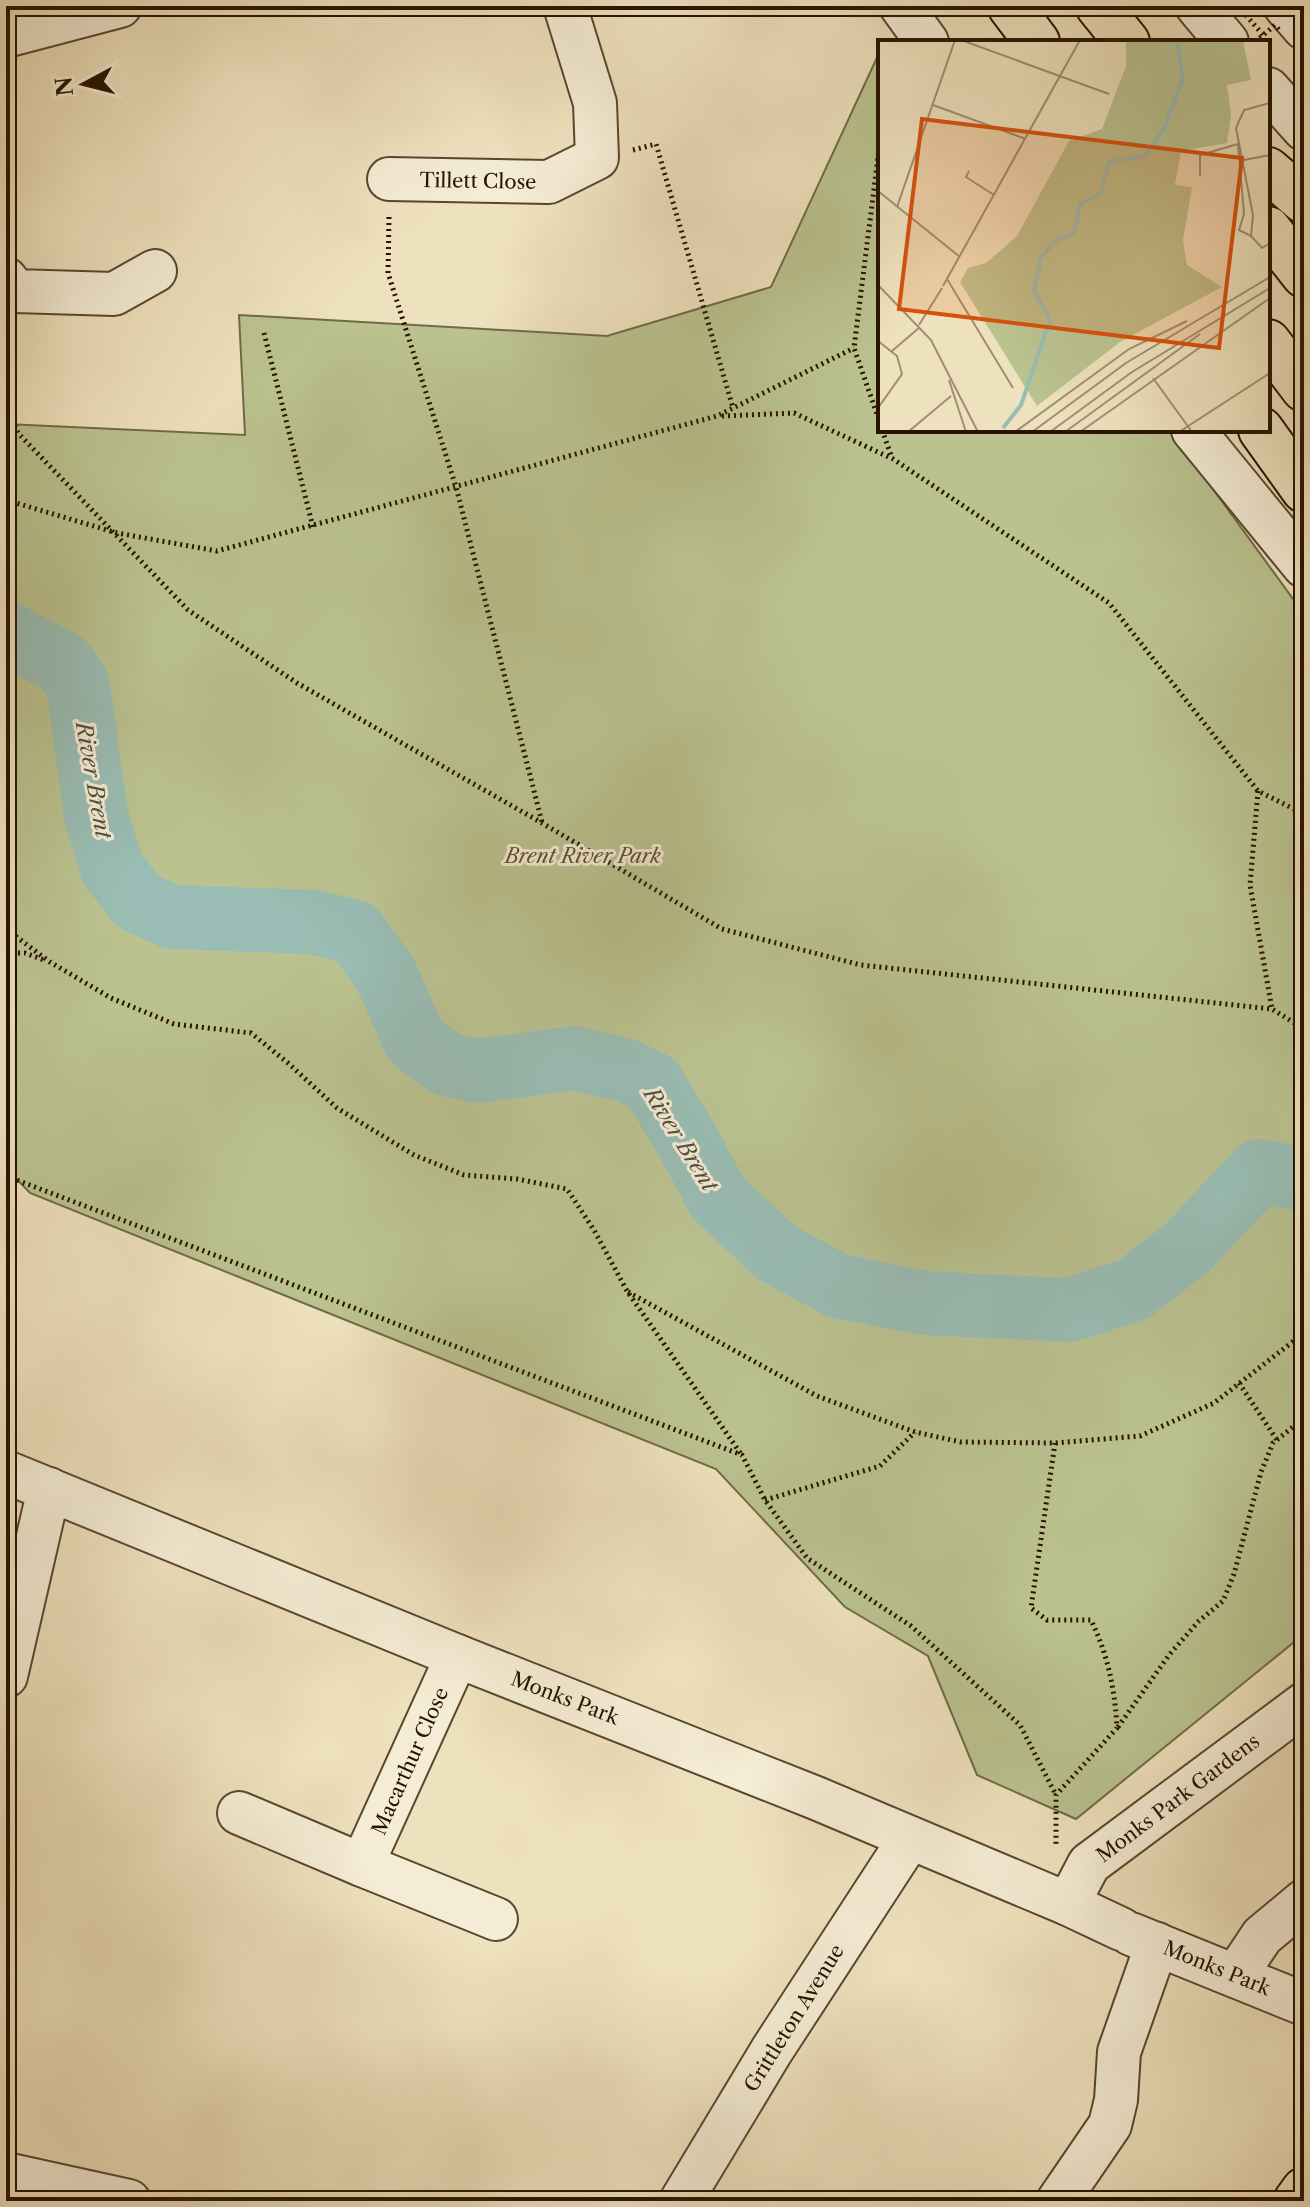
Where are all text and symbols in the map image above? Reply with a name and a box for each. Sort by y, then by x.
inset map [878,40,1270,432]
north arrow [44,44,124,124]
text: N [50,75,79,98]
street label: Tillett Close [419,168,537,194]
water label: River Brent [70,718,117,842]
park label: Brent River Park [503,844,662,868]
water label: River Brent [637,1080,724,1197]
street label: Monks Park [508,1666,624,1730]
street label: Macarthur Close [367,1684,453,1838]
street label: Monks Park Gardens [1092,1729,1264,1867]
street label: Monks Park [1160,1936,1275,2001]
street label: Grittleton Avenue [739,1940,849,2096]

